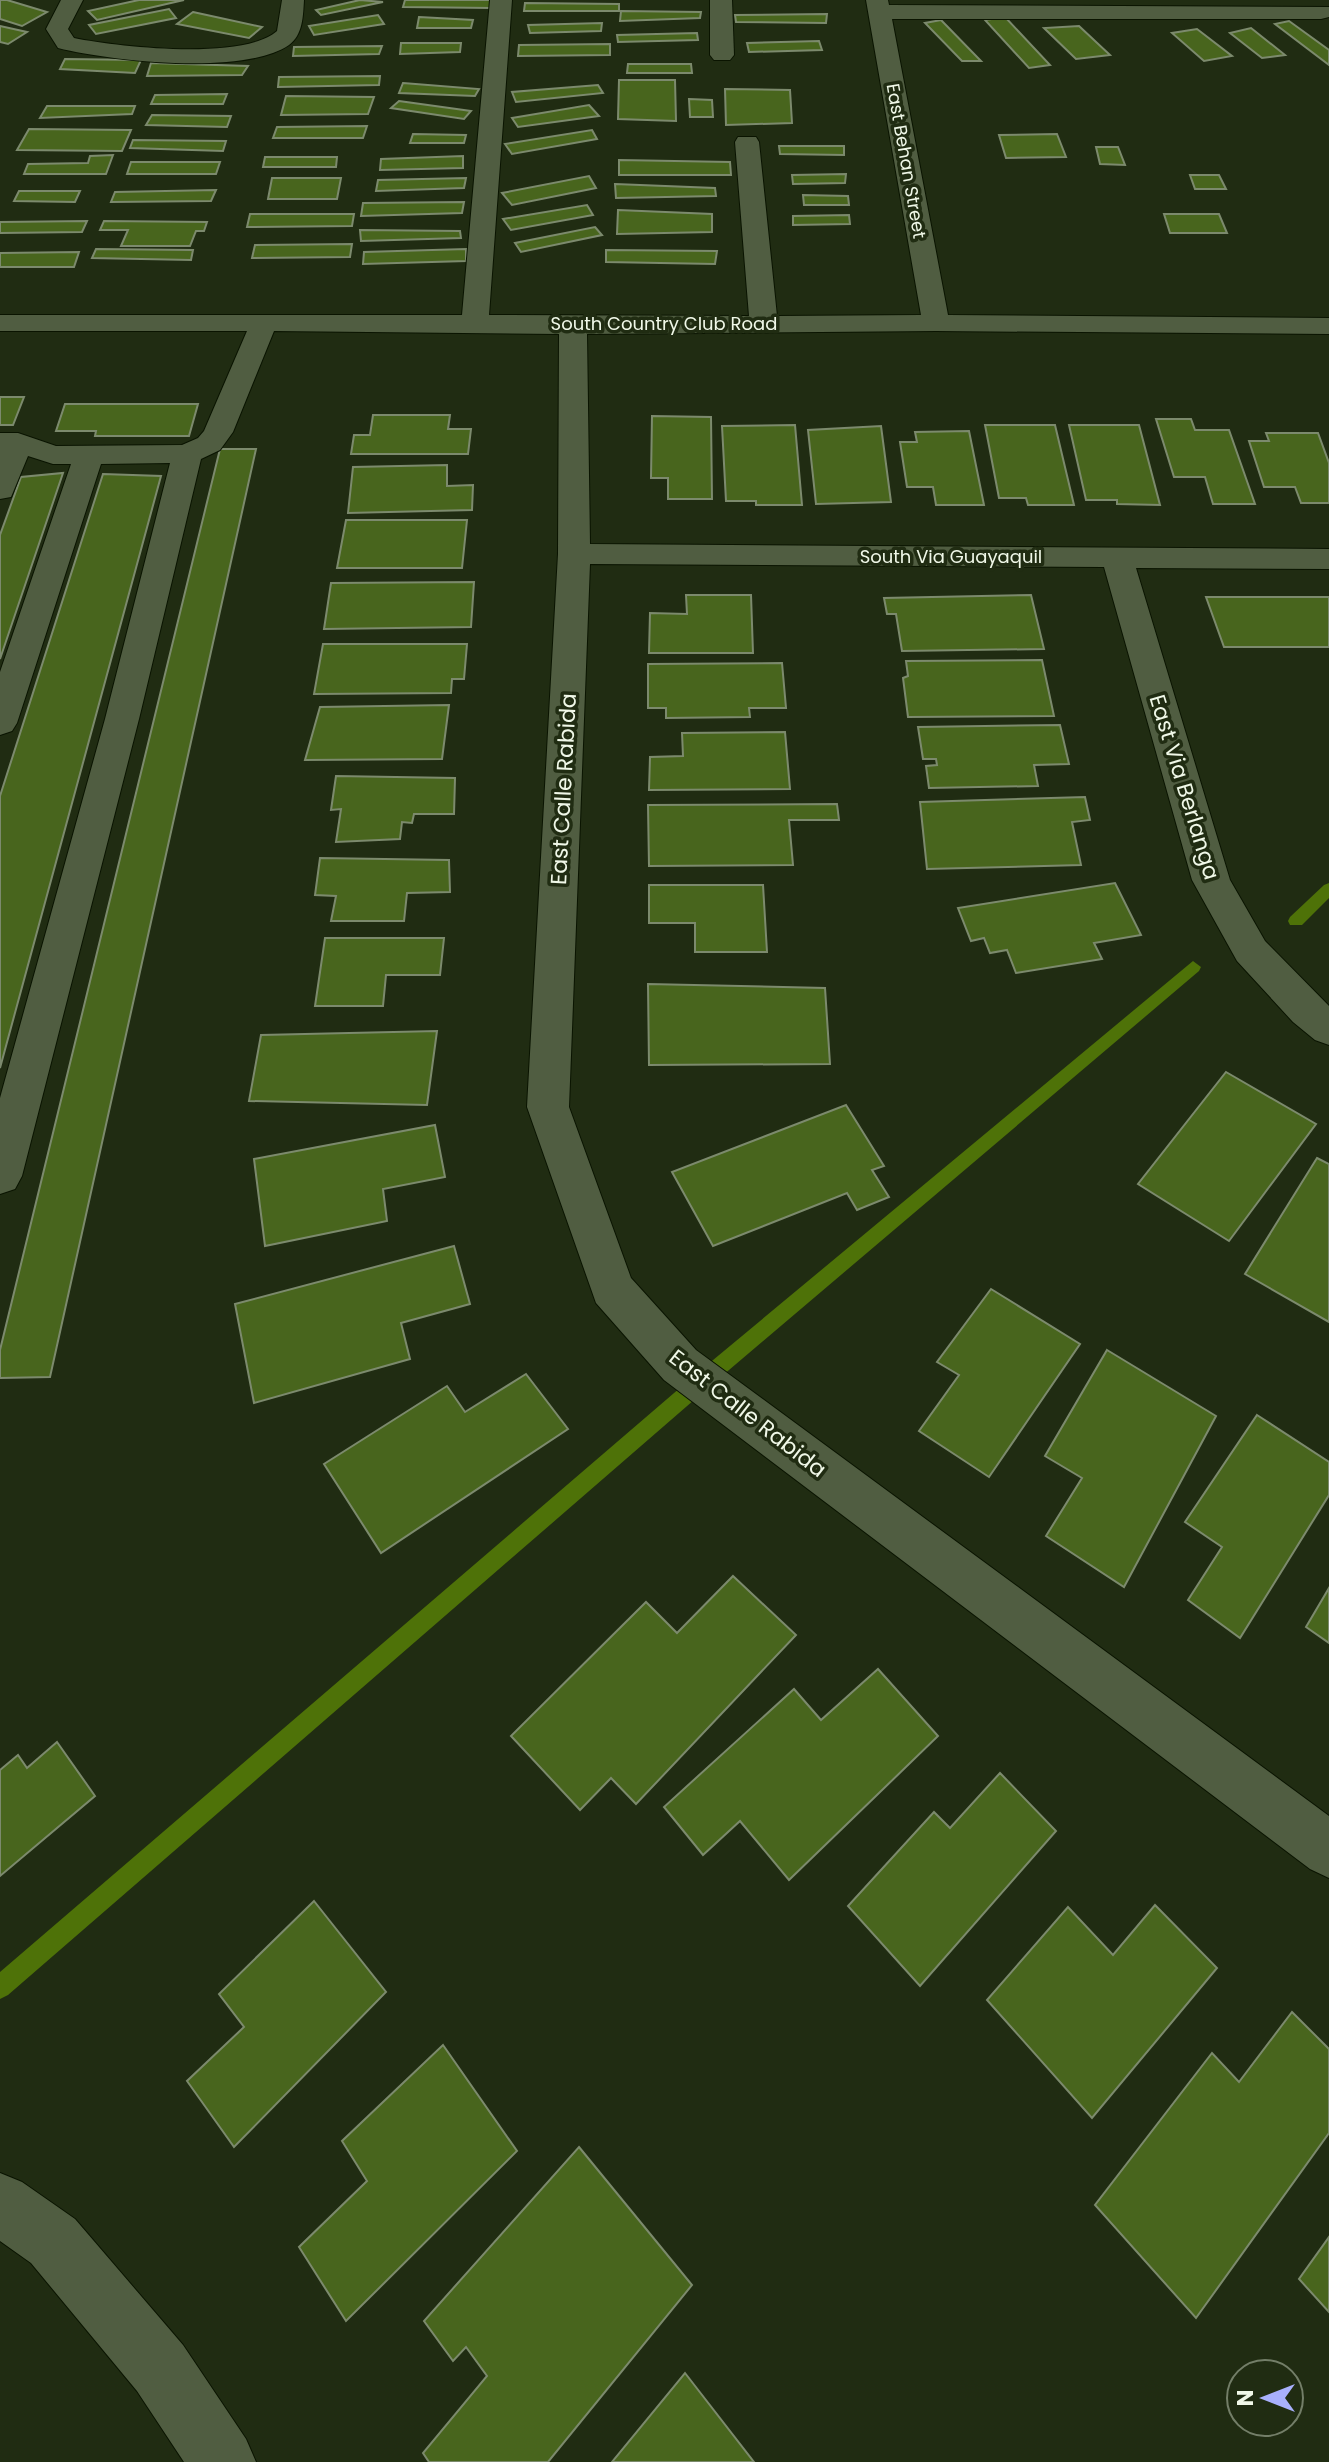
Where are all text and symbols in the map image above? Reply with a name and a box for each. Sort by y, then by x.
street label: East Behan Street [881,81,932,240]
street label: South Country Club Road [551,311,777,336]
street label: South Via Guayaquil [860,544,1042,569]
street label: East Via Berlanga [1142,691,1227,883]
street label: East Calle Rabida [543,692,584,886]
street label: East Calle Rabida [663,1342,833,1485]
north arrow [1225,2358,1305,2438]
text: N [1230,2390,1261,2406]

